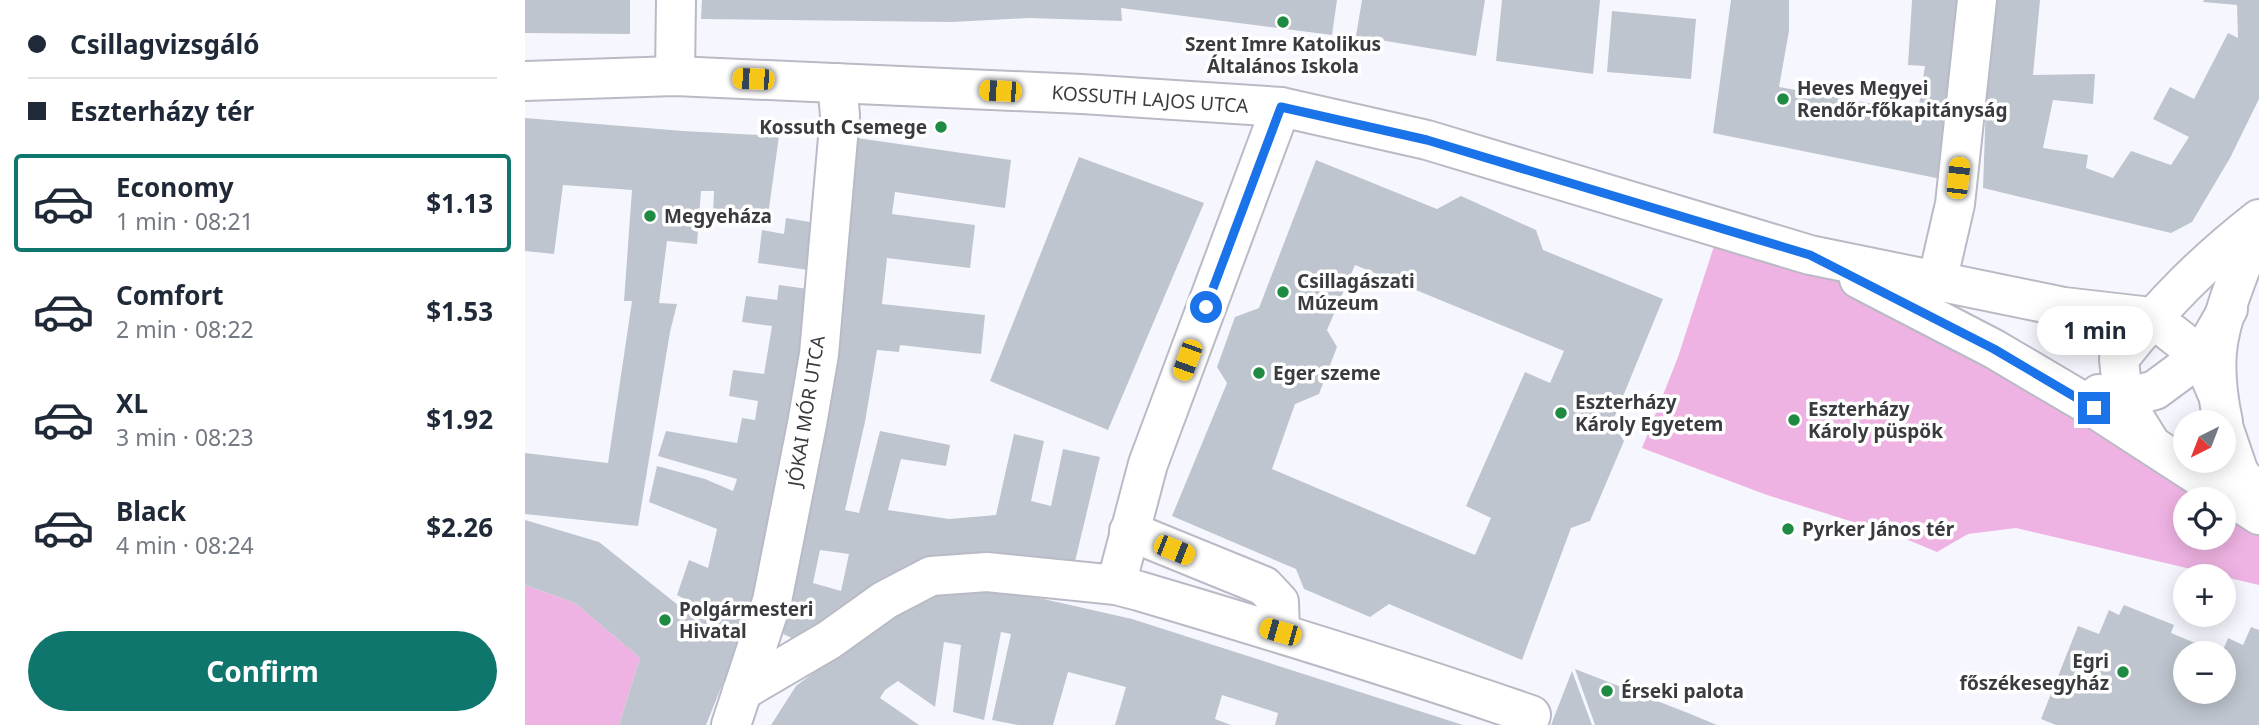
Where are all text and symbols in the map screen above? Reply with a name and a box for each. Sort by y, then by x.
marker: Szent Imre Katolikus Általános Iskola [1275,14,1291,30]
text: Csillagvizsgáló [70,26,260,62]
place label: Szent Imre Katolikus Általános Iskola [1185,31,1381,79]
car [732,68,775,90]
place label: Heves Megyei Rendőr-főkapitányság [1797,75,2007,123]
car [979,79,1022,103]
street label: KOSSUTH LAJOS UTCA [1051,79,1250,119]
marker: Heves Megyei Rendőr-főkapitányság [1775,91,1791,107]
text: Eszterházy tér [70,93,254,129]
place label: Kossuth Csemege [759,114,927,140]
marker: Kossuth Csemege [933,119,949,135]
car [1946,156,1971,200]
text: Economy [116,169,234,205]
icon: car [32,172,95,235]
text: $1.13 [426,185,493,221]
place label: Megyeháza [664,203,772,229]
text: 1 min · 08:21 [116,205,254,237]
marker: Megyeháza [642,208,658,224]
place label: Csillagászati Múzeum [1297,268,1415,316]
text: Comfort [116,277,224,313]
icon: car [32,280,95,343]
marker: Csillagászati Múzeum [1275,284,1291,300]
route start [1190,291,1222,323]
text: $1.53 [426,293,493,329]
callout: 1 min [2036,306,2152,356]
text: 2 min · 08:22 [116,313,254,345]
text: 1 min [2063,314,2127,346]
street label: JÓKAI MÓR UTCA [781,333,831,490]
car [1170,337,1205,383]
place label: Eger szeme [1273,360,1381,386]
marker: Eger szeme [1251,365,1267,381]
text: XL [116,385,148,421]
icon: car [32,388,95,451]
place label: Eszterházy Károly Egyetem [1575,389,1723,437]
route end [2078,392,2110,424]
place label: Eszterházy Károly püspök [1808,396,1943,444]
text: $1.92 [426,401,493,437]
marker: Eszterházy Károly Egyetem [1553,405,1569,421]
north arrow [2173,410,2237,472]
map controls [2173,410,2236,704]
marker: Eszterházy Károly püspök [1786,412,1802,428]
text: 3 min · 08:23 [116,421,254,453]
button: locate [2173,487,2236,550]
text: Black [116,493,186,529]
icon: car [32,496,95,559]
text: $2.26 [426,509,493,545]
place label: Pyrker János tér [1802,516,1955,542]
marker: Pyrker János tér [1780,521,1796,537]
text: 4 min · 08:24 [116,529,254,561]
car [1151,532,1198,568]
button: + [2173,564,2236,627]
place label: Polgármesteri Hivatal [679,596,813,644]
marker: Polgármesteri Hivatal [657,612,673,628]
car [1257,616,1304,648]
button: Confirm [28,631,497,711]
button: − [2173,641,2236,704]
place label: Egri főszékesegyház [1960,648,2109,696]
marker: Egri főszékesegyház [2115,664,2131,680]
place label: Érseki palota [1621,678,1744,704]
marker: Érseki palota [1599,683,1615,699]

